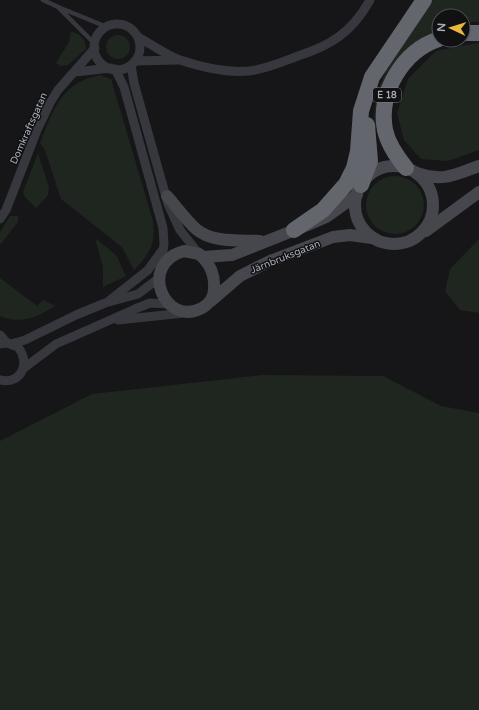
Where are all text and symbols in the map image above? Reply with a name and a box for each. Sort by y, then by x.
north arrow [431,8,471,48]
text: N [435,22,448,32]
road number: E 18 [373,88,401,102]
street label: Domkraftsgatan [8,91,50,166]
street label: Järnbruksgatan [249,238,322,276]

